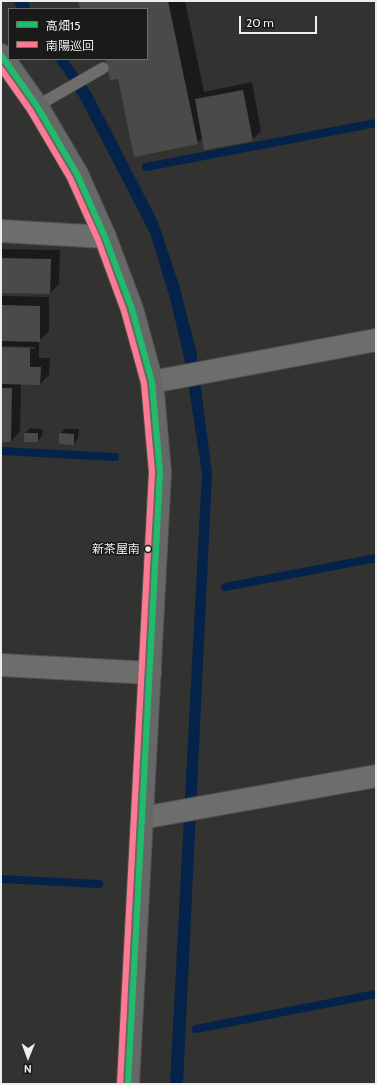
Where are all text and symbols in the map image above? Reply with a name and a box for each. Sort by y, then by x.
legend [8,8,148,60]
scale bar [241,8,319,34]
text: 20 m [246,15,274,30]
text: 高畑15 [46,18,80,33]
text: 南陽巡回 [46,38,94,53]
place label: 新茶屋南 [92,542,140,556]
marker: 新茶屋南 [143,544,153,554]
north arrow [8,1037,48,1077]
text: N [24,1062,32,1076]

